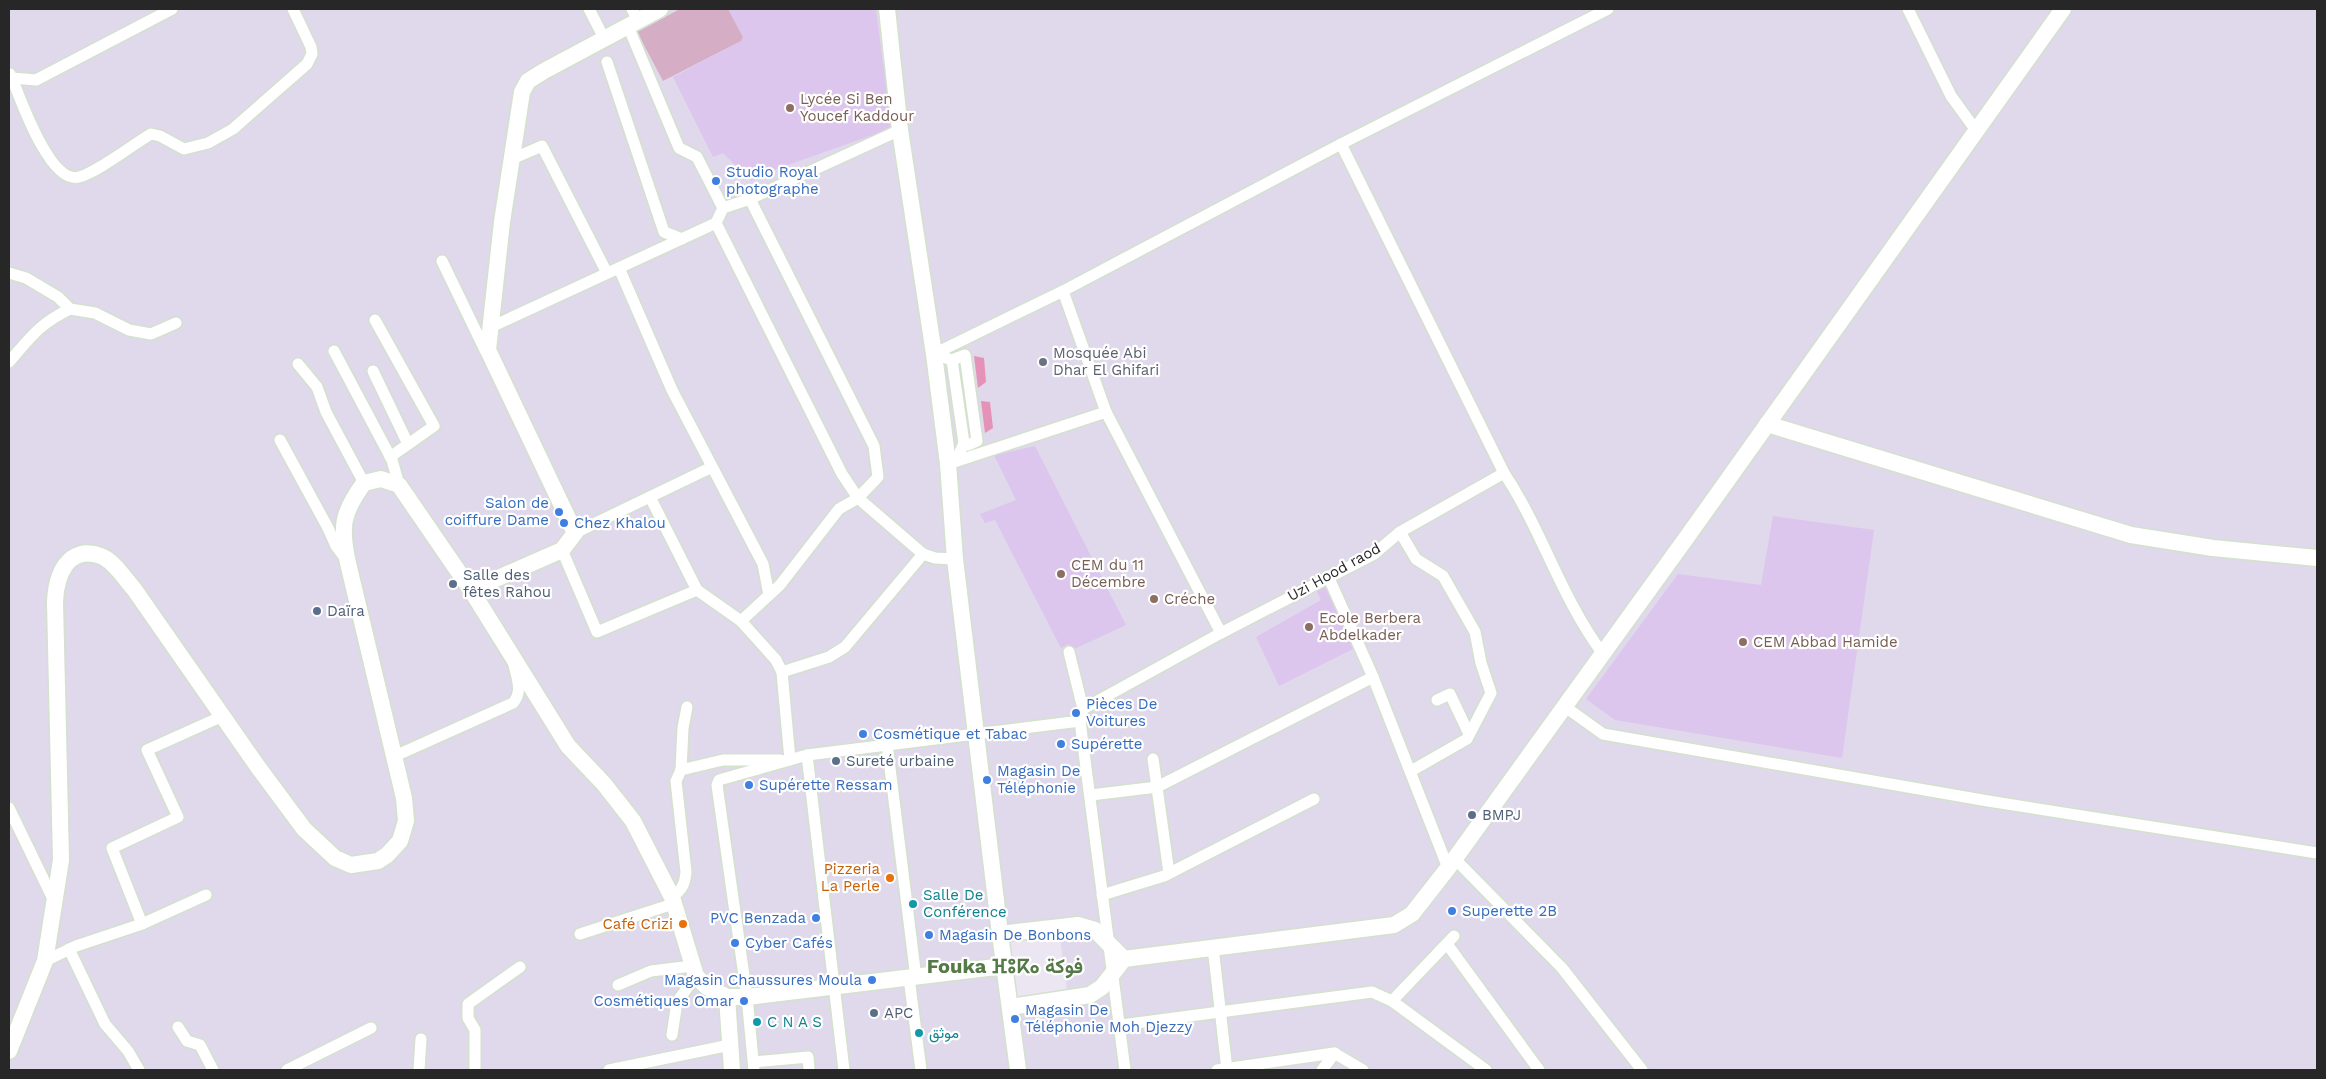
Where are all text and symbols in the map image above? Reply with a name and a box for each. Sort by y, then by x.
place label: Lycée Si Ben Youcef Kaddour [800,90,914,125]
marker: Lycée Si Ben Youcef Kaddour [784,102,796,114]
place label: Studio Royal photographe [726,163,819,198]
marker: Studio Royal photographe [710,175,722,187]
place label: Mosquée Abi Dhar El Ghifari [1053,344,1159,379]
marker: Mosquée Abi Dhar El Ghifari [1037,356,1049,368]
place label: Salon de coiffure Dame [445,494,549,529]
marker: Salon de coiffure Dame [553,506,565,518]
place label: Chez Khalou [574,514,666,532]
marker: Chez Khalou [558,517,570,529]
street label: Uzi Hood raod [1284,539,1384,605]
place label: CEM du 11 Décembre [1071,556,1146,591]
place label: Salle des fêtes Rahou [463,566,551,601]
marker: CEM du 11 Décembre [1055,568,1067,580]
marker: Salle des fêtes Rahou [447,578,459,590]
place label: Créche [1164,590,1215,608]
marker: Créche [1148,593,1160,605]
place label: Daïra [327,602,365,620]
marker: Daïra [311,605,323,617]
place label: Ecole Berbera Abdelkader [1319,609,1422,644]
marker: Ecole Berbera Abdelkader [1303,621,1315,633]
place label: CEM Abbad Hamide [1753,633,1898,651]
marker: CEM Abbad Hamide [1737,636,1749,648]
place label: Pièces De Voitures [1086,695,1157,730]
marker: Pièces De Voitures [1070,707,1082,719]
place label: Cosmétique et Tabac [873,725,1027,743]
marker: Cosmétique et Tabac [857,728,869,740]
place label: Supérette [1071,735,1142,753]
marker: Supérette [1055,738,1067,750]
place label: Sureté urbaine [846,752,954,770]
marker: Sureté urbaine [830,755,842,767]
place label: Magasin De Téléphonie [997,762,1080,797]
marker: Magasin De Téléphonie [981,774,993,786]
place label: Supérette Ressam [759,776,893,794]
marker: Supérette Ressam [743,779,755,791]
place label: BMPJ [1482,806,1521,824]
marker: BMPJ [1466,809,1478,821]
place label: Pizzeria La Perle [821,860,881,895]
marker: Pizzeria La Perle [884,872,896,884]
place label: Salle De Conférence [923,886,1007,921]
marker: Salle De Conférence [907,898,919,910]
place label: Superette 2B [1462,902,1557,920]
marker: Superette 2B [1446,905,1458,917]
place label: PVC Benzada [710,909,807,927]
marker: PVC Benzada [810,912,822,924]
place label: Café Crizi [602,915,673,933]
marker: Café Crizi [677,918,689,930]
place label: Magasin De Bonbons [939,926,1091,944]
marker: Magasin De Bonbons [923,929,935,941]
place label: Cyber Cafés [745,934,833,952]
marker: Cyber Cafés [729,937,741,949]
district label: Fouka ⴼⵓⴽⴰ فوكة [927,954,1083,979]
place label: Magasin Chaussures Moula [664,971,862,989]
marker: Magasin Chaussures Moula [866,974,878,986]
place label: Cosmétiques Omar [593,992,734,1010]
marker: Cosmétiques Omar [738,995,750,1007]
place label: Magasin De Téléphonie Moh Djezzy [1025,1001,1193,1036]
place label: APC [884,1004,913,1022]
marker: APC [868,1007,880,1019]
place label: C N A S [767,1013,822,1031]
marker: Magasin De Téléphonie Moh Djezzy [1009,1013,1021,1025]
marker: C N A S [751,1016,763,1028]
place label: موثق [929,1024,959,1043]
marker: موثق [913,1027,925,1039]

